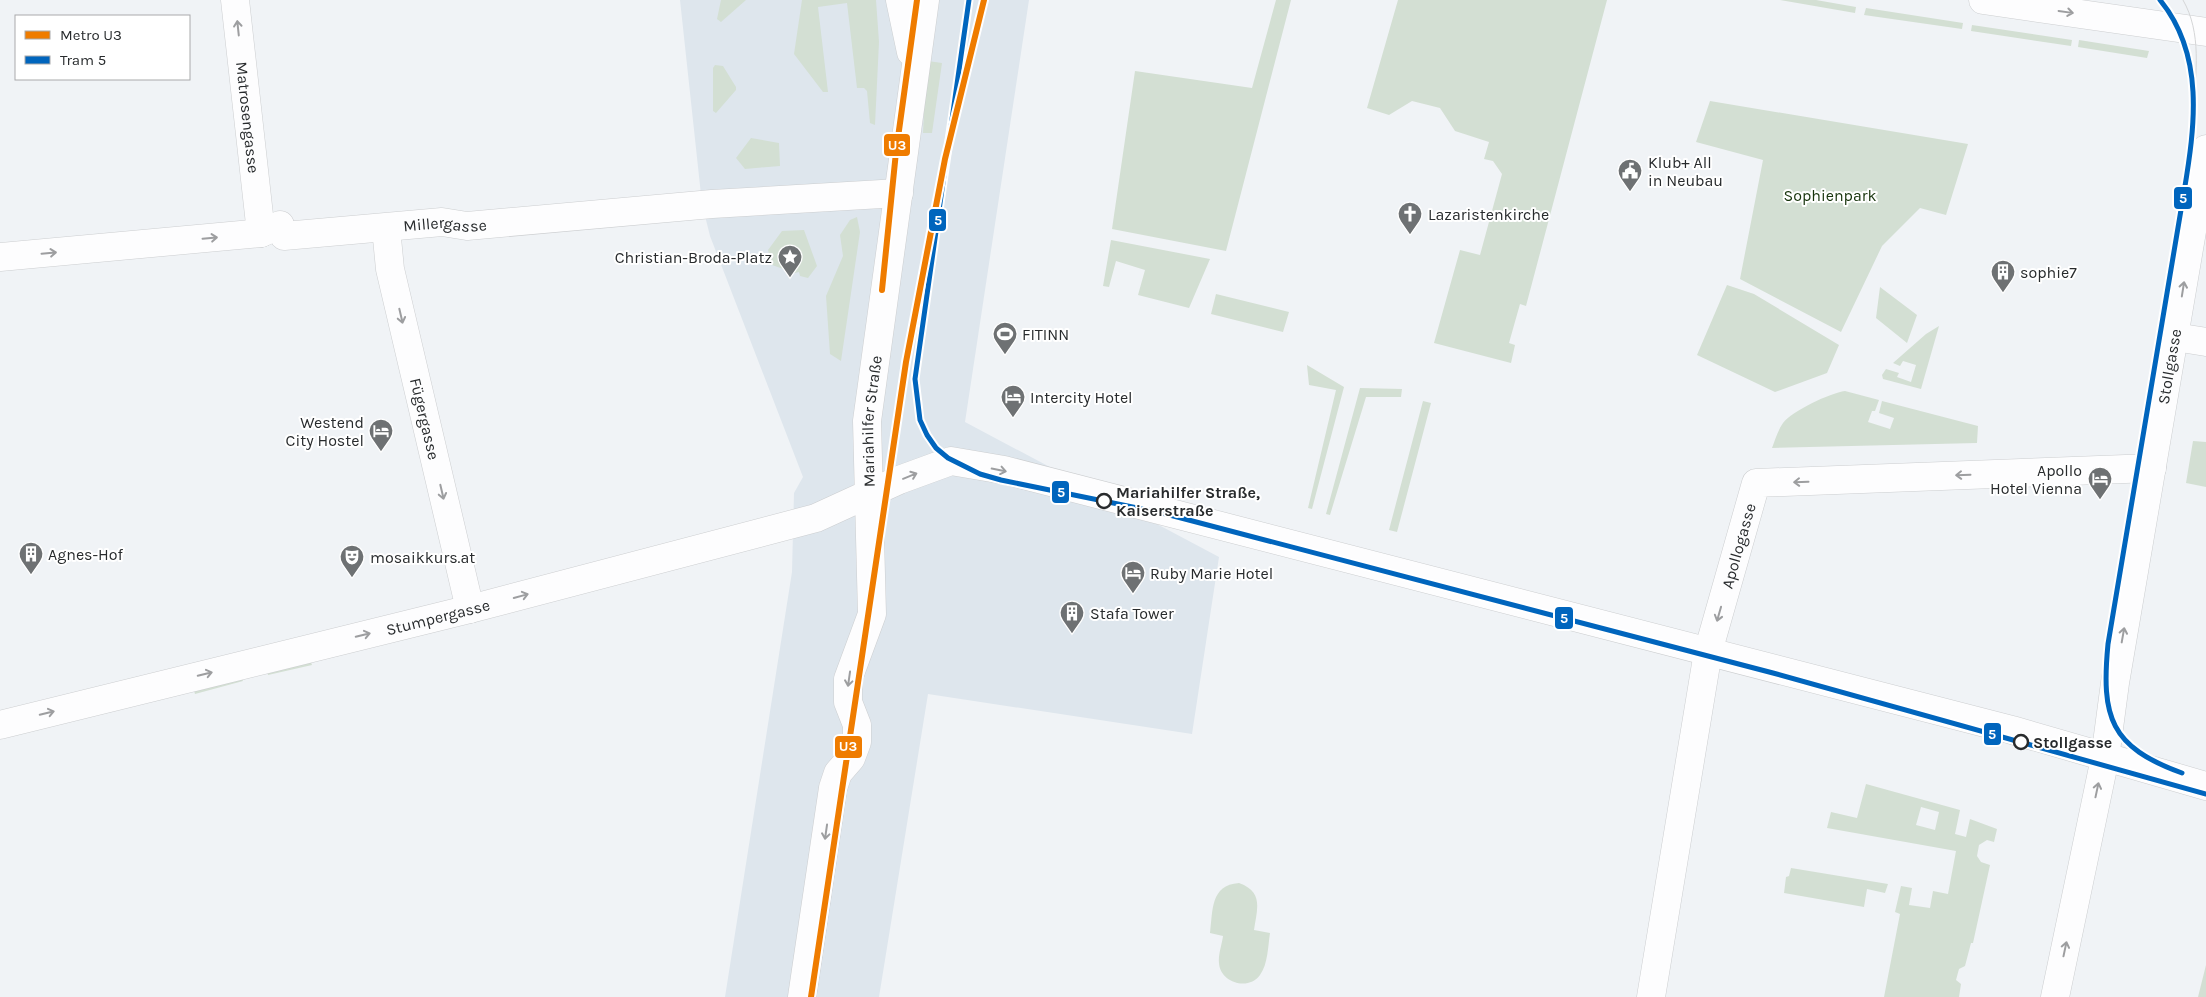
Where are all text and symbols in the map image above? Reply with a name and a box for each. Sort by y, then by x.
one-way arrow [2058,7,2074,17]
legend [15,15,190,80]
one-way arrow [233,21,243,37]
text: Metro U3 [60,26,122,44]
text: Tram 5 [60,51,106,69]
street label: Matrosengasse [232,61,263,174]
line badge: U3 [883,133,911,157]
text: U3 [888,137,906,154]
place label: Klub+ All in Neubau [1648,153,1723,190]
public building icon: Klub+ All in Neubau [1617,158,1643,192]
park label: Sophienpark [1783,186,1877,205]
line badge: 5 [2173,186,2193,210]
text: 5 [2179,190,2187,207]
church icon: Lazaristenkirche [1397,201,1423,235]
place label: Lazaristenkirche [1428,205,1549,224]
line badge: 5 [928,208,947,232]
text: 5 [934,212,942,229]
street label: Millergasse [402,213,487,236]
one-way arrow [202,233,218,243]
place icon: Christian-Broda-Platz [777,244,803,278]
one-way arrow [40,248,56,258]
place label: Christian-Broda-Platz [615,248,772,267]
building icon: sophie7 [1990,259,2016,293]
place label: sophie7 [2020,263,2077,282]
one-way arrow [2179,282,2189,298]
one-way arrow [397,308,406,324]
sports icon: FITINN [992,321,1018,355]
place label: FITINN [1022,325,1069,344]
street label: Stollgasse [2154,327,2185,406]
street label: Mariahilfer Straße [858,354,886,487]
street label: Fügergasse [406,376,444,462]
hotel icon: Intercity Hotel [1000,384,1026,418]
place label: Intercity Hotel [1030,388,1133,407]
place label: Westend City Hostel [286,413,364,450]
hotel icon: Westend City Hostel [368,418,394,452]
place label: Apollo Hotel Vienna [1990,461,2082,498]
one-way arrow [991,465,1007,475]
hotel icon: Apollo Hotel Vienna [2087,466,2113,500]
one-way arrow [902,471,917,480]
one-way arrow [1956,471,1972,480]
one-way arrow [1793,477,1809,486]
line badge: 5 [1051,480,1070,504]
one-way arrow [438,483,447,499]
place label: Mariahilfer Straße, Kaiserstraße [1116,483,1260,520]
text: 5 [1057,484,1065,501]
marker: Mariahilfer Straße, Kaiserstraße [1096,493,1112,509]
street label: Apollogasse [1717,501,1760,591]
building icon: Agnes-Hof [18,541,44,575]
theatre icon: mosaikkurs.at [339,544,365,578]
place label: Agnes-Hof [48,545,124,564]
place label: mosaikkurs.at [370,548,475,567]
hotel icon: Ruby Marie Hotel [1120,560,1146,594]
place label: Ruby Marie Hotel [1150,564,1273,583]
one-way arrow [512,591,528,600]
street label: Stumpergasse [384,595,492,639]
building icon: Stafa Tower [1059,600,1085,634]
place label: Stafa Tower [1090,604,1174,623]
line badge: 5 [1554,606,1574,630]
one-way arrow [1714,606,1723,622]
text: 5 [1560,610,1568,627]
one-way arrow [2119,628,2129,644]
one-way arrow [354,630,370,640]
one-way arrow [197,669,213,678]
one-way arrow [844,670,854,686]
one-way arrow [39,708,55,717]
line badge: 5 [1983,722,2002,746]
text: 5 [1988,726,1996,743]
place label: Stollgasse [2033,733,2112,752]
marker: Stollgasse [2013,734,2029,750]
line badge: U3 [834,735,863,759]
text: U3 [839,738,857,755]
one-way arrow [2093,782,2102,798]
one-way arrow [821,823,831,839]
one-way arrow [2060,942,2070,958]

